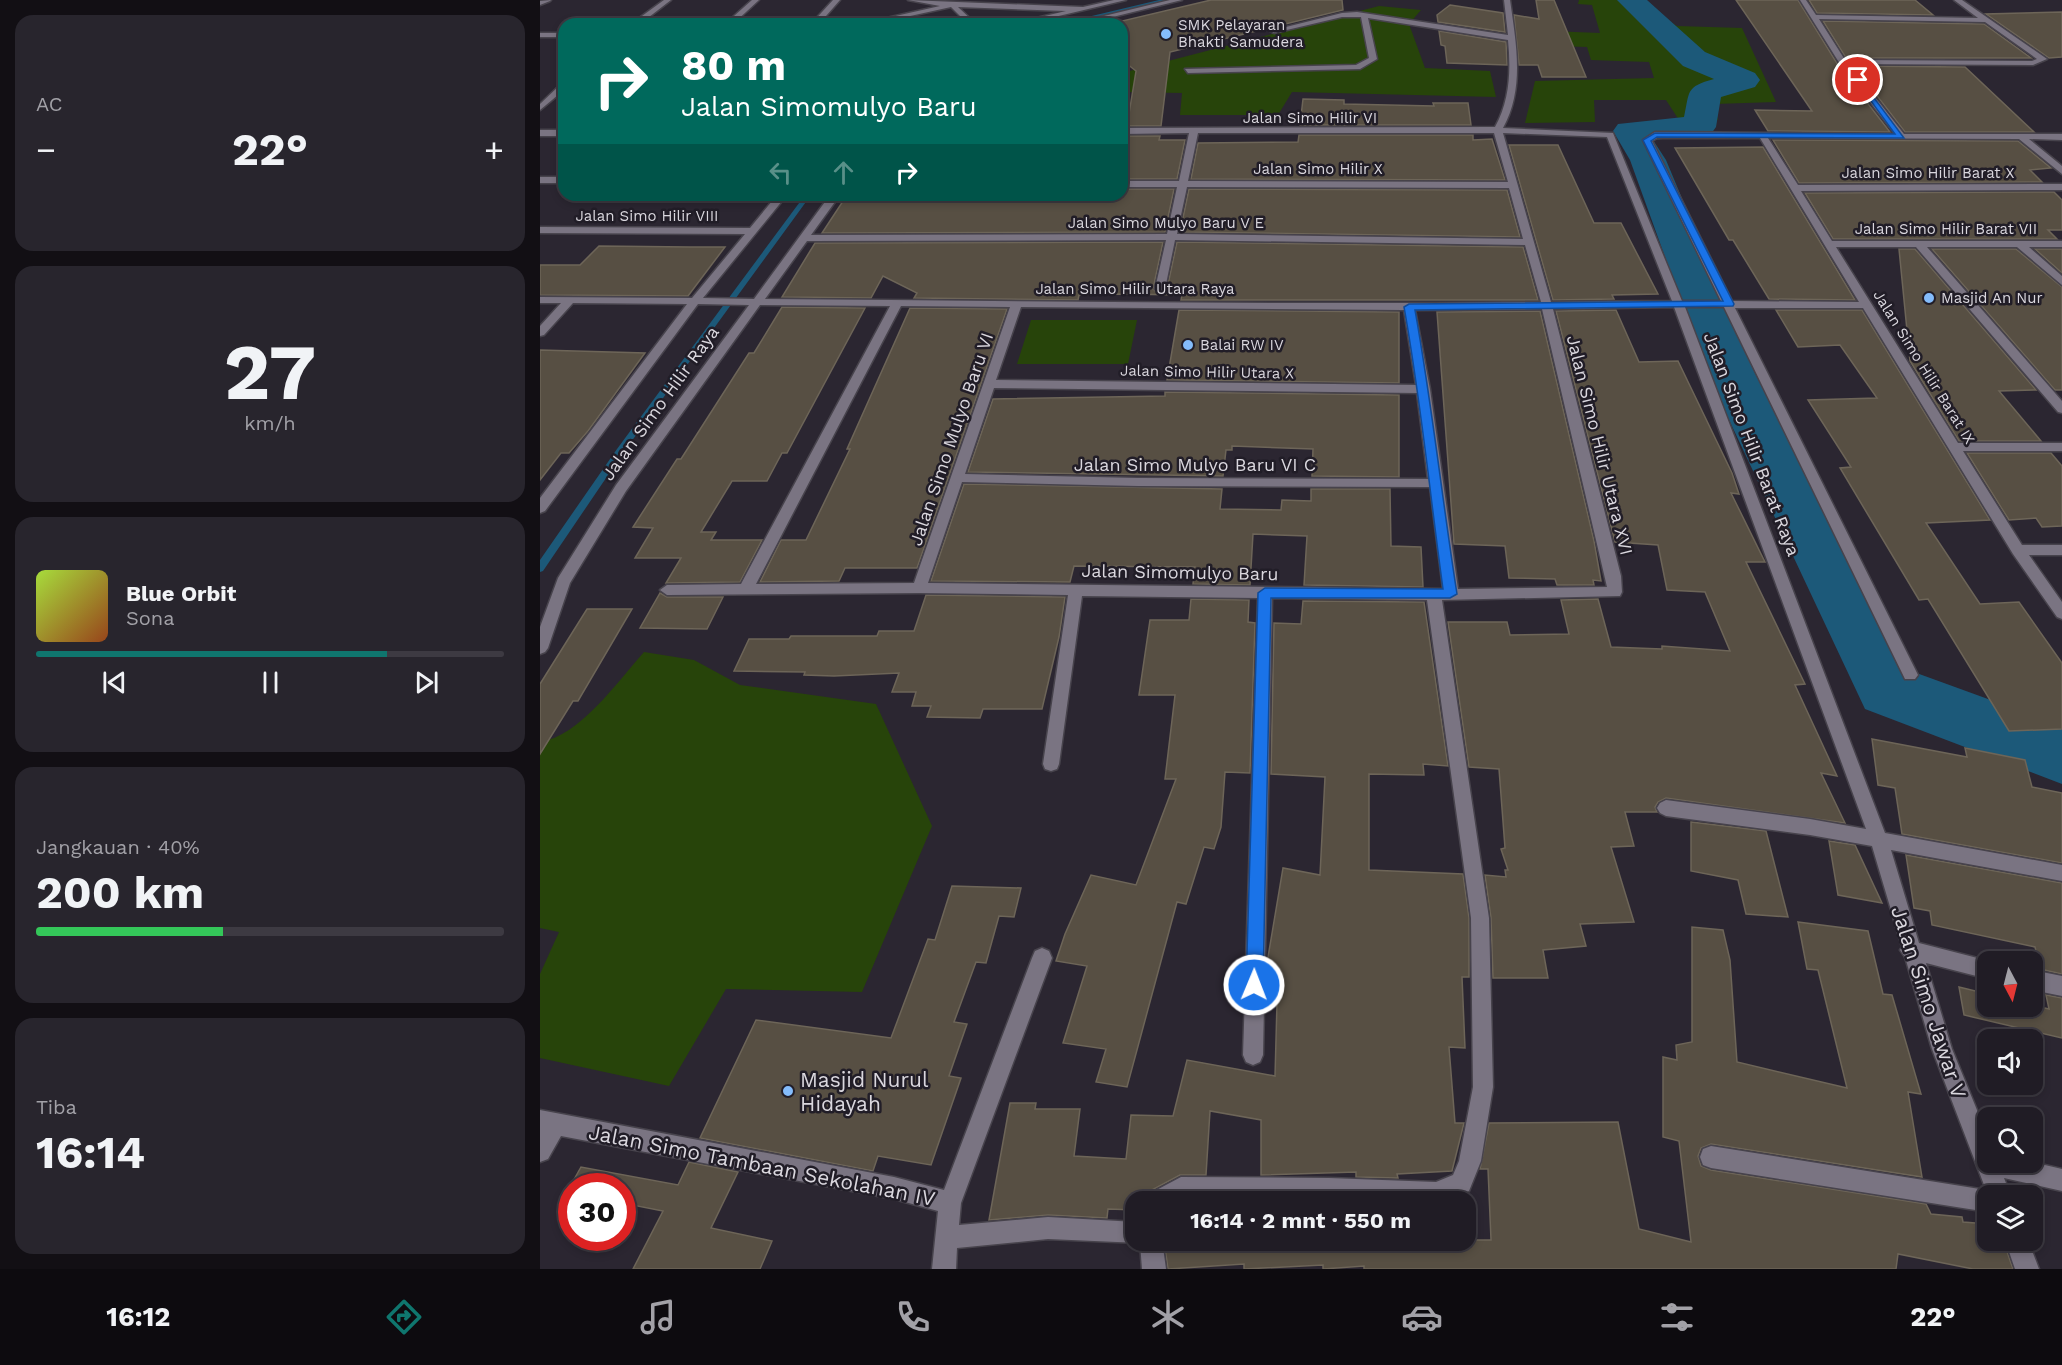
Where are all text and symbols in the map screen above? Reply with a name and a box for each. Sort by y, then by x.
place label: SMK Pelayaran Bhakti Samudera [1178,16,1304,51]
marker: SMK Pelayaran Bhakti Samudera [1159,27,1173,41]
text: 80 m [681,41,786,90]
icon: right [582,42,660,120]
pin [1832,54,1883,105]
icon: arrive [1841,63,1874,96]
text: Jalan Simomulyo Baru [681,91,977,123]
text: AC [36,92,62,116]
street label: Jalan Simo Hilir VI [1243,109,1377,127]
text: 22° [232,123,308,176]
text: − [36,130,56,169]
text: + [484,130,504,169]
icon: left [764,156,797,189]
icon: ahead [827,156,860,189]
icon: right [890,156,923,189]
street label: Jalan Simo Hilir X [1253,160,1383,178]
street label: Jalan Simo Hilir Barat X [1841,164,2015,182]
street label: Jalan Simo Hilir VIII [575,207,719,225]
street label: Jalan Simo Mulyo Baru V E [1068,214,1264,232]
street label: Jalan Simo Hilir Barat VII [1855,220,2037,238]
street label: Jalan Simo Hilir Utara Raya [1035,280,1235,298]
street label: Jalan Simo Hilir Barat IX [1869,287,1979,447]
place label: Masjid An Nur [1941,289,2043,307]
marker: Masjid An Nur [1922,291,1936,305]
street label: Jalan Simo Hilir Raya [597,322,723,484]
text: 27 [224,326,316,418]
street label: Jalan Simo Hilir Barat Raya [1700,329,1804,559]
street label: Jalan Simo Mulyo Baru VI [905,330,997,548]
street label: Jalan Simo Hilir Utara XVI [1562,333,1638,557]
place label: Balai RW IV [1200,336,1284,354]
marker: Balai RW IV [1181,338,1195,352]
street label: Jalan Simo Hilir Utara X [1120,361,1294,383]
text: km/h [244,411,296,435]
street label: Jalan Simo Mulyo Baru VI C [1074,454,1316,475]
street label: Jalan Simomulyo Baru [1081,560,1279,584]
text: Blue Orbit [126,581,236,606]
text: Sona [126,606,175,630]
icon: previous [98,666,131,699]
icon: pause [254,666,287,699]
icon: next [410,666,443,699]
text: Jangkauan · 40% [36,835,200,859]
text: 200 km [36,866,204,919]
street label: Jalan Simo Jawar V [1886,903,1972,1102]
north arrow [1977,951,2043,1017]
map controls [1977,951,2043,1251]
position arrow [1222,953,1286,1017]
button: sound [1977,1029,2043,1095]
place label: Masjid Nurul Hidayah [800,1067,929,1116]
marker: Masjid Nurul Hidayah [781,1084,795,1098]
text: Tiba [36,1095,77,1119]
button: search [1977,1107,2043,1173]
street label: Jalan Simo Tambaan Sekolahan IV [587,1119,938,1211]
text: 16:14 [36,1126,145,1179]
speed limit sign: 30 [558,1173,636,1251]
button: layers [1977,1185,2043,1251]
text: 16:14 · 2 mnt · 550 m [1190,1208,1411,1233]
icon: directions [383,1296,425,1338]
icon: music [637,1296,679,1338]
icon: phone [892,1296,934,1338]
icon: climate [1147,1296,1189,1338]
icon: car [1401,1296,1443,1338]
icon: filters [1656,1296,1698,1338]
text: 16:12 [106,1301,170,1333]
text: 22° [1910,1301,1956,1333]

